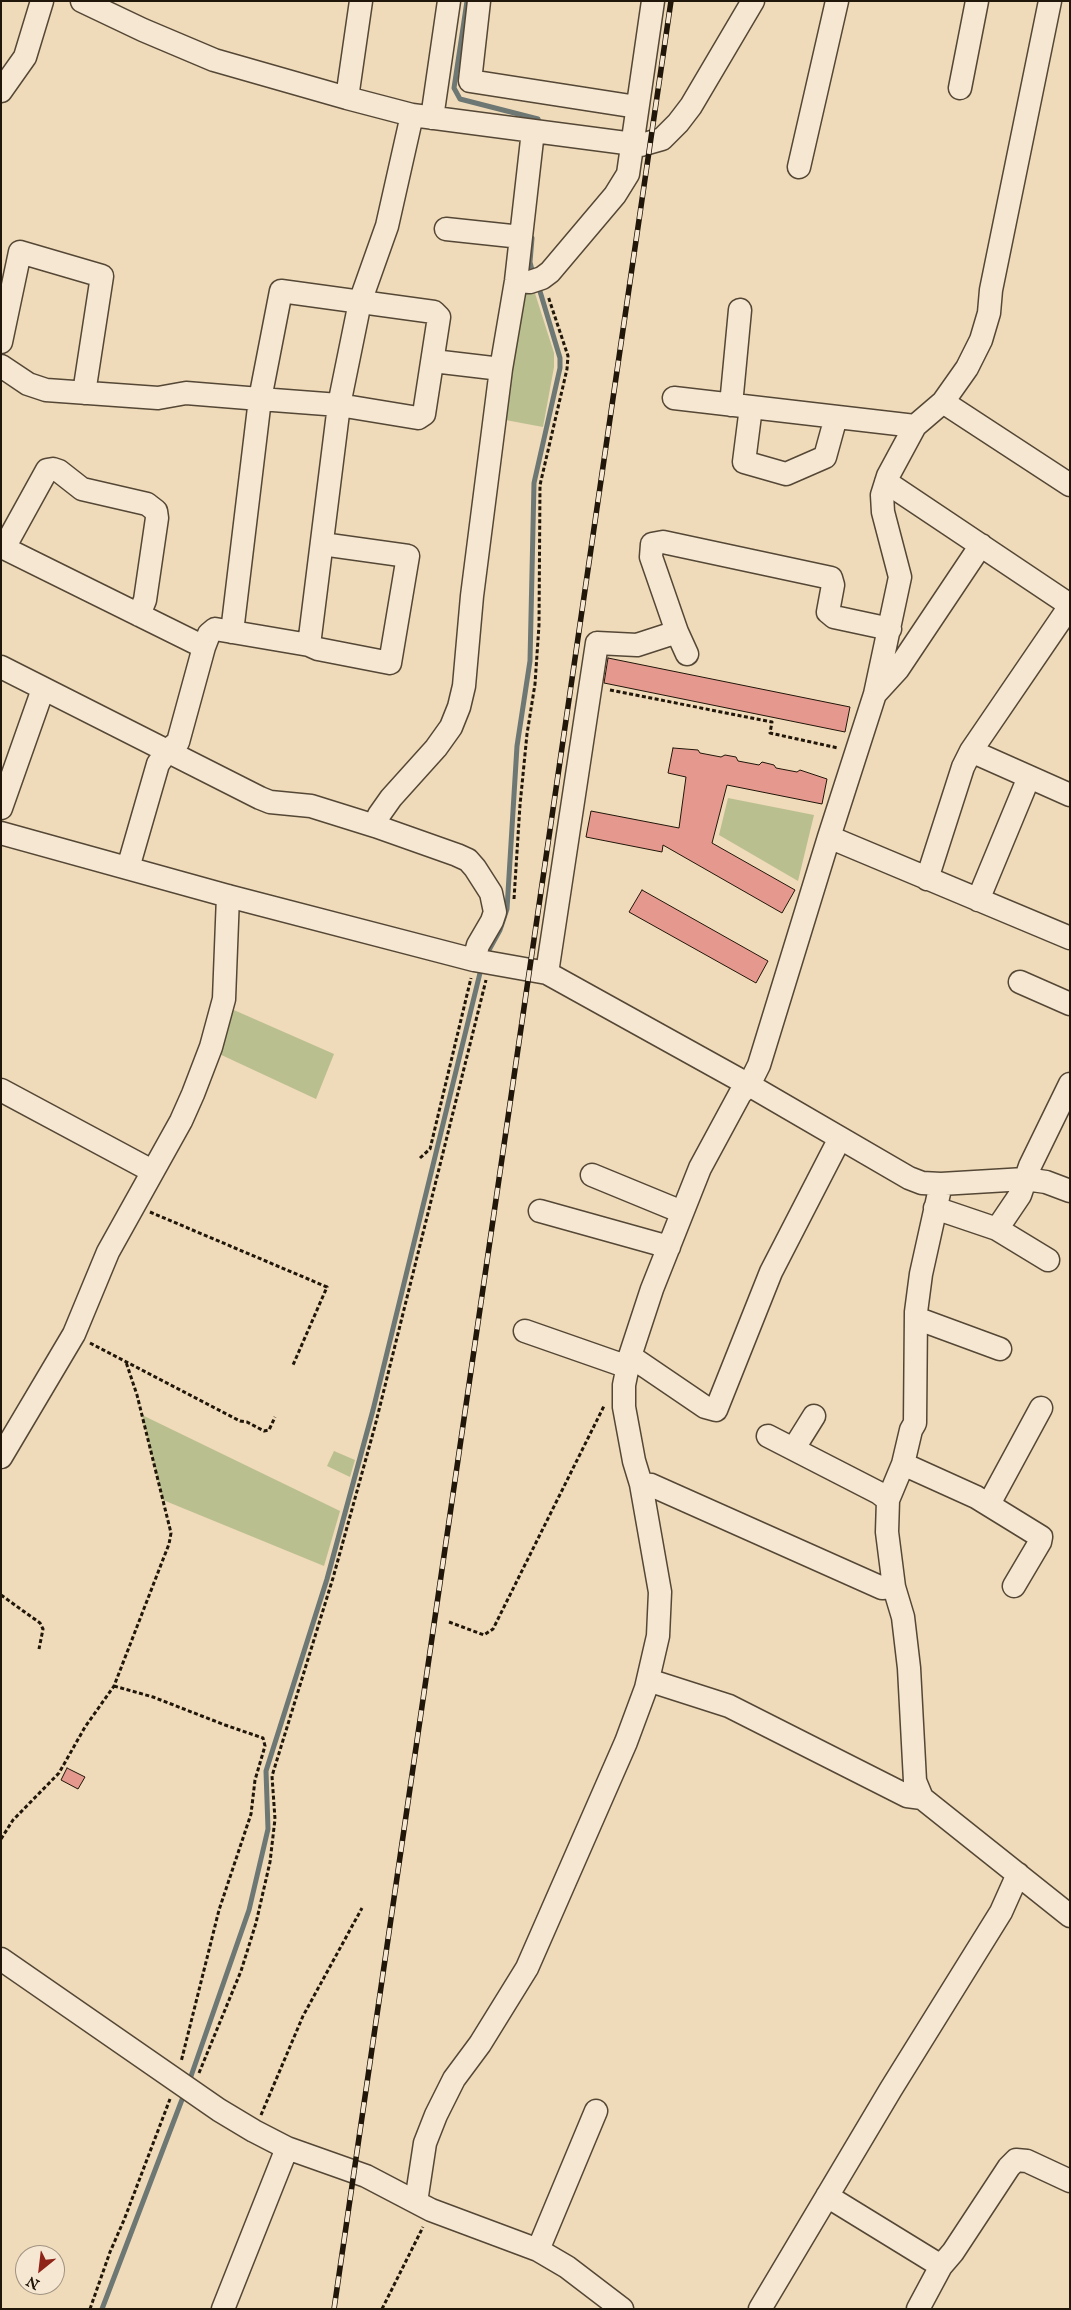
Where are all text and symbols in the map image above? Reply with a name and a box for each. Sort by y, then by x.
north arrow [15,2245,65,2295]
text: N [24,2271,43,2293]

